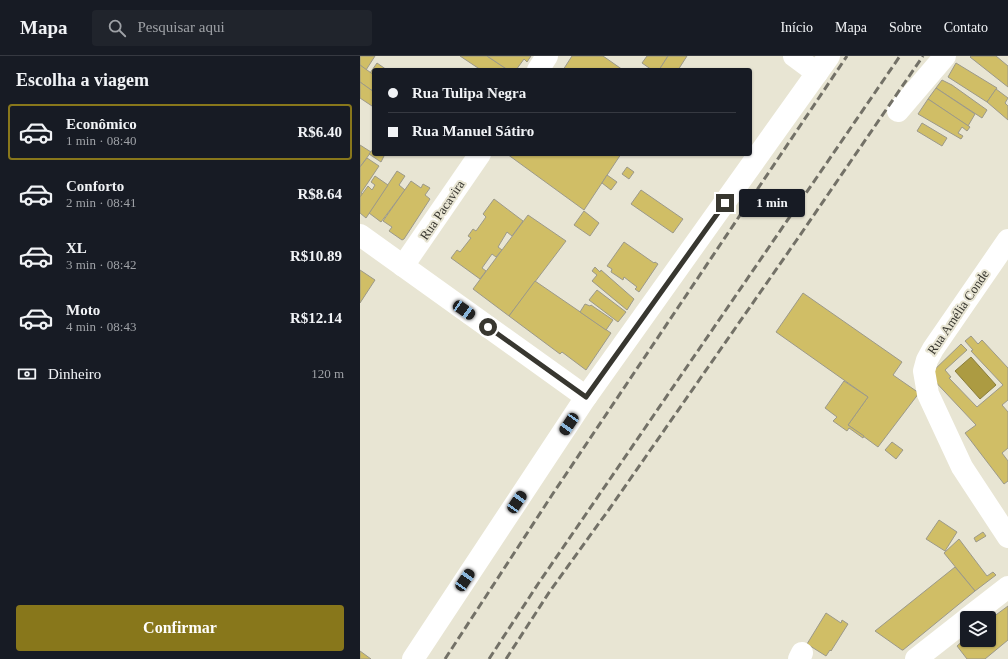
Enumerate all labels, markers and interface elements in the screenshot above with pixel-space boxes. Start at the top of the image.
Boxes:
search box [92,10,372,46]
text: Mapa [20,17,68,38]
icon: search [106,17,128,39]
text: Pesquisar aqui [138,19,225,35]
text: Início [780,20,813,35]
text: Mapa [835,20,867,35]
text: Sobre [889,20,922,35]
text: Contato [944,20,988,35]
text: Escolha a viagem [16,70,149,90]
text: Rua Tulipa Negra [412,85,526,101]
icon: car [18,114,54,150]
text: Econômico [66,116,137,132]
text: Rua Manuel Sátiro [412,123,534,139]
text: R$6.40 [297,124,342,140]
text: 1 min · 08:40 [66,133,136,148]
icon: car [18,176,54,212]
street label: Rua Pacavira [417,177,468,243]
text: Conforto [66,178,124,194]
text: R$8.64 [297,186,342,202]
callout: 1 min [739,189,805,217]
route end [716,194,734,212]
text: 2 min · 08:41 [66,195,136,210]
text: 1 min [756,195,788,210]
icon: car [18,238,54,274]
text: XL [66,240,87,256]
text: R$10.89 [290,248,342,264]
text: 3 min · 08:42 [66,257,136,272]
street label: Rua Amélia Conde [924,267,992,357]
car [451,298,477,322]
icon: car [18,300,54,336]
text: Moto [66,302,100,318]
text: R$12.14 [290,310,342,326]
route start [479,318,497,336]
text: 4 min · 08:43 [66,319,136,334]
icon: cash [16,363,38,385]
text: Dinheiro [48,366,101,382]
text: 120 m [311,366,344,381]
car [557,411,581,437]
car [505,489,529,515]
car [453,567,477,593]
button: Confirmar [16,605,344,651]
map controls [960,611,996,647]
button: layers [960,611,996,647]

